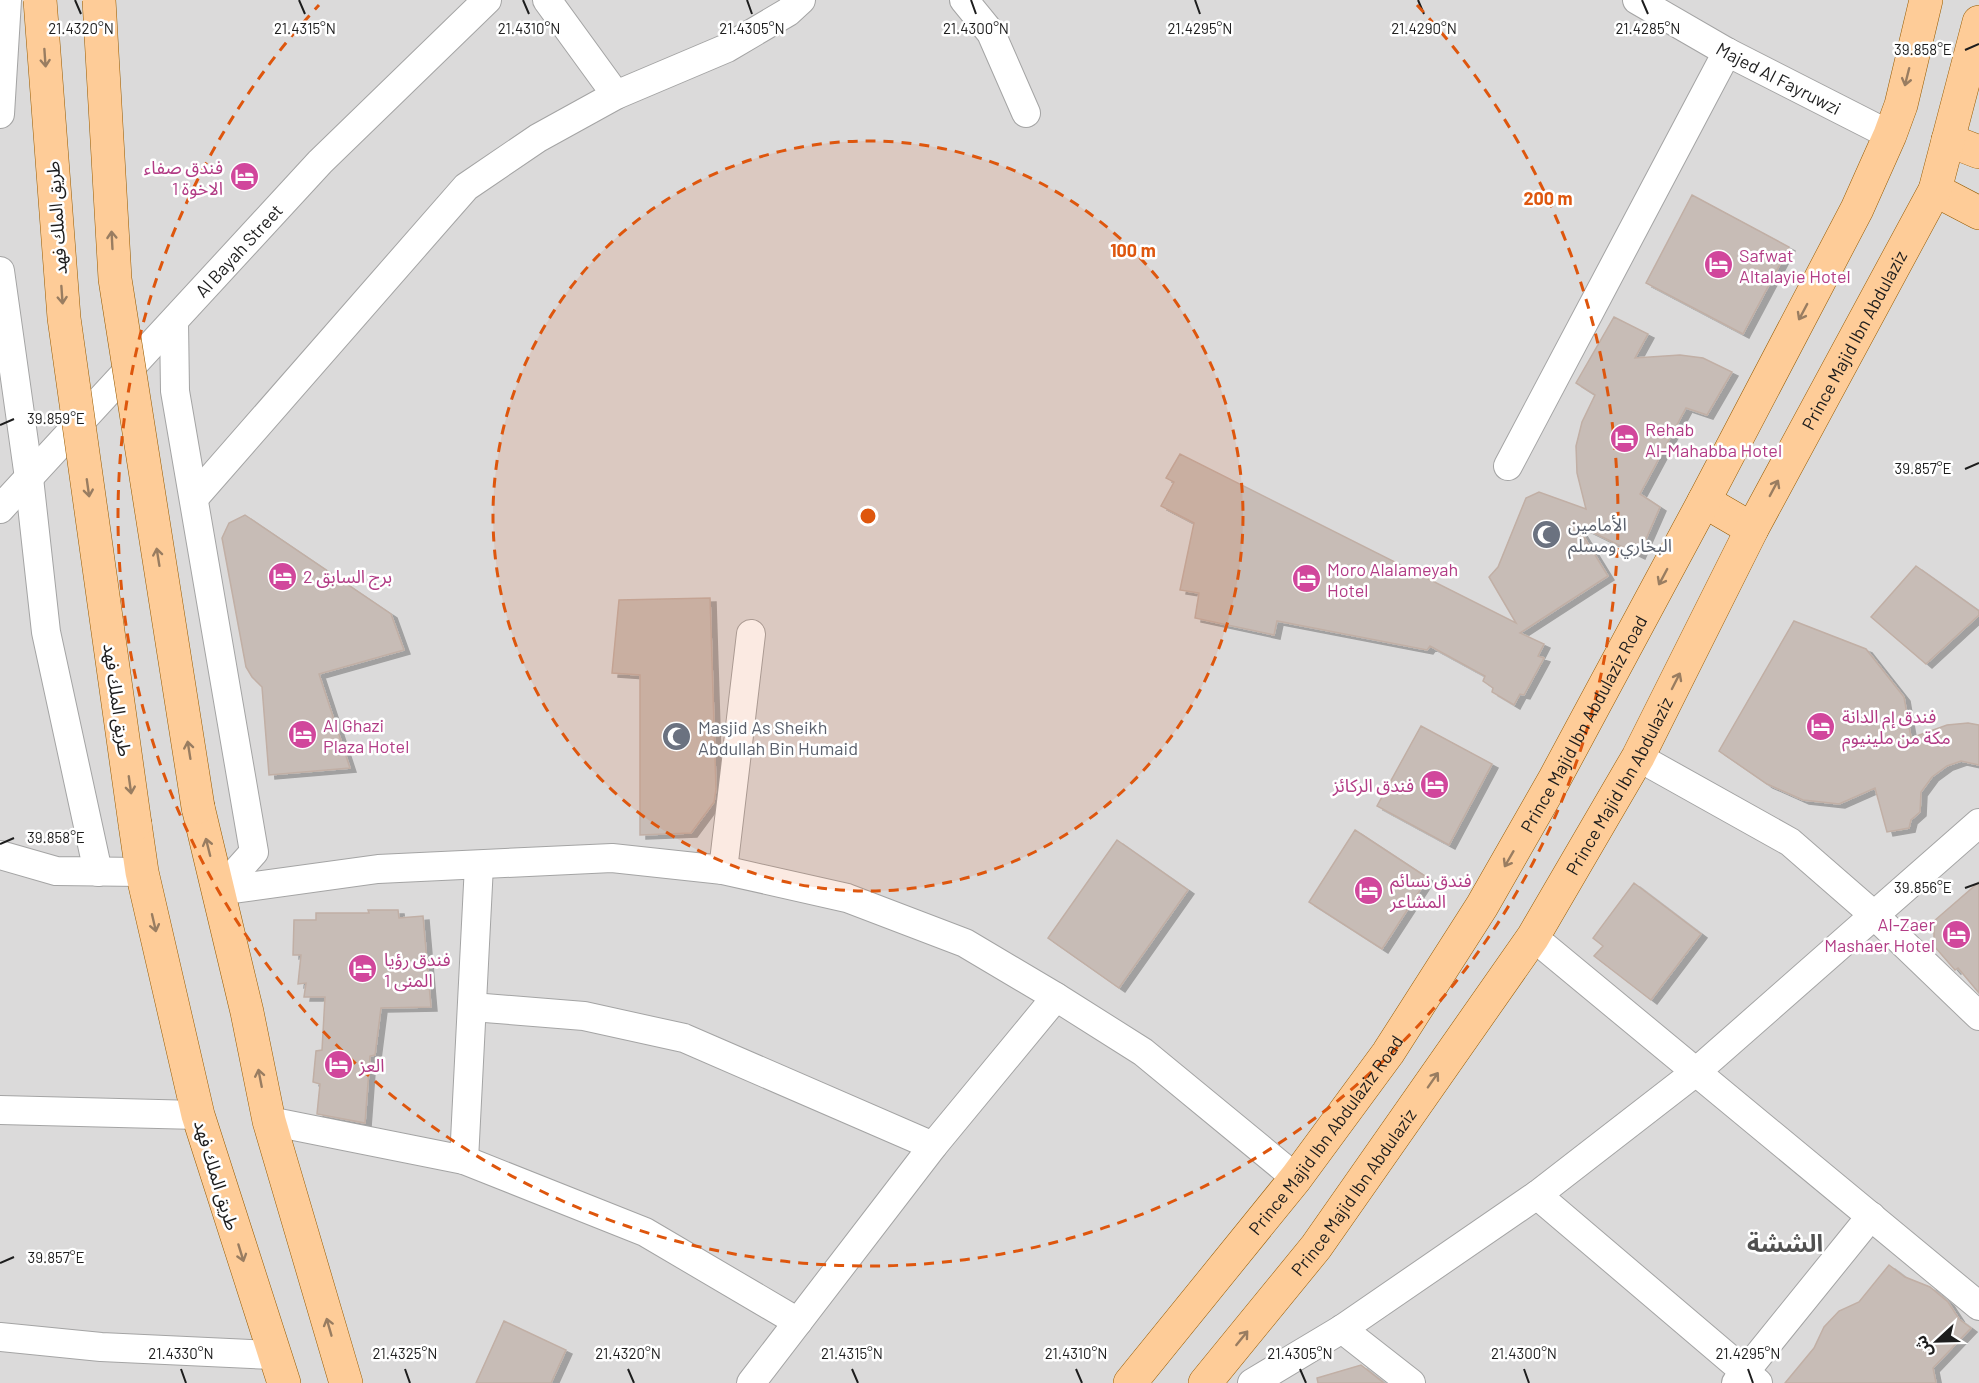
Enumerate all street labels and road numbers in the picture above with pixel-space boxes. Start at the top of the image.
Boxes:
street label: Majed Al Fayruwzi [1712,37,1845,119]
street label: طريق الملك فهد [41,160,72,276]
street label: Al Bayah Street [190,199,287,301]
street label: Prince Majid Ibn Abdulaziz [1797,247,1911,433]
street label: Prince Majid Ibn Abdulaziz Road [1516,611,1652,835]
street label: طريق الملك فهد [98,642,137,758]
street label: Prince Majid Ibn Abdulaziz [1560,693,1676,879]
street label: Prince Majid Ibn Abdulaziz Road [1243,1029,1407,1237]
street label: Prince Majid Ibn Abdulaziz [1284,1105,1420,1279]
street label: طريق الملك فهد [189,1117,244,1233]

